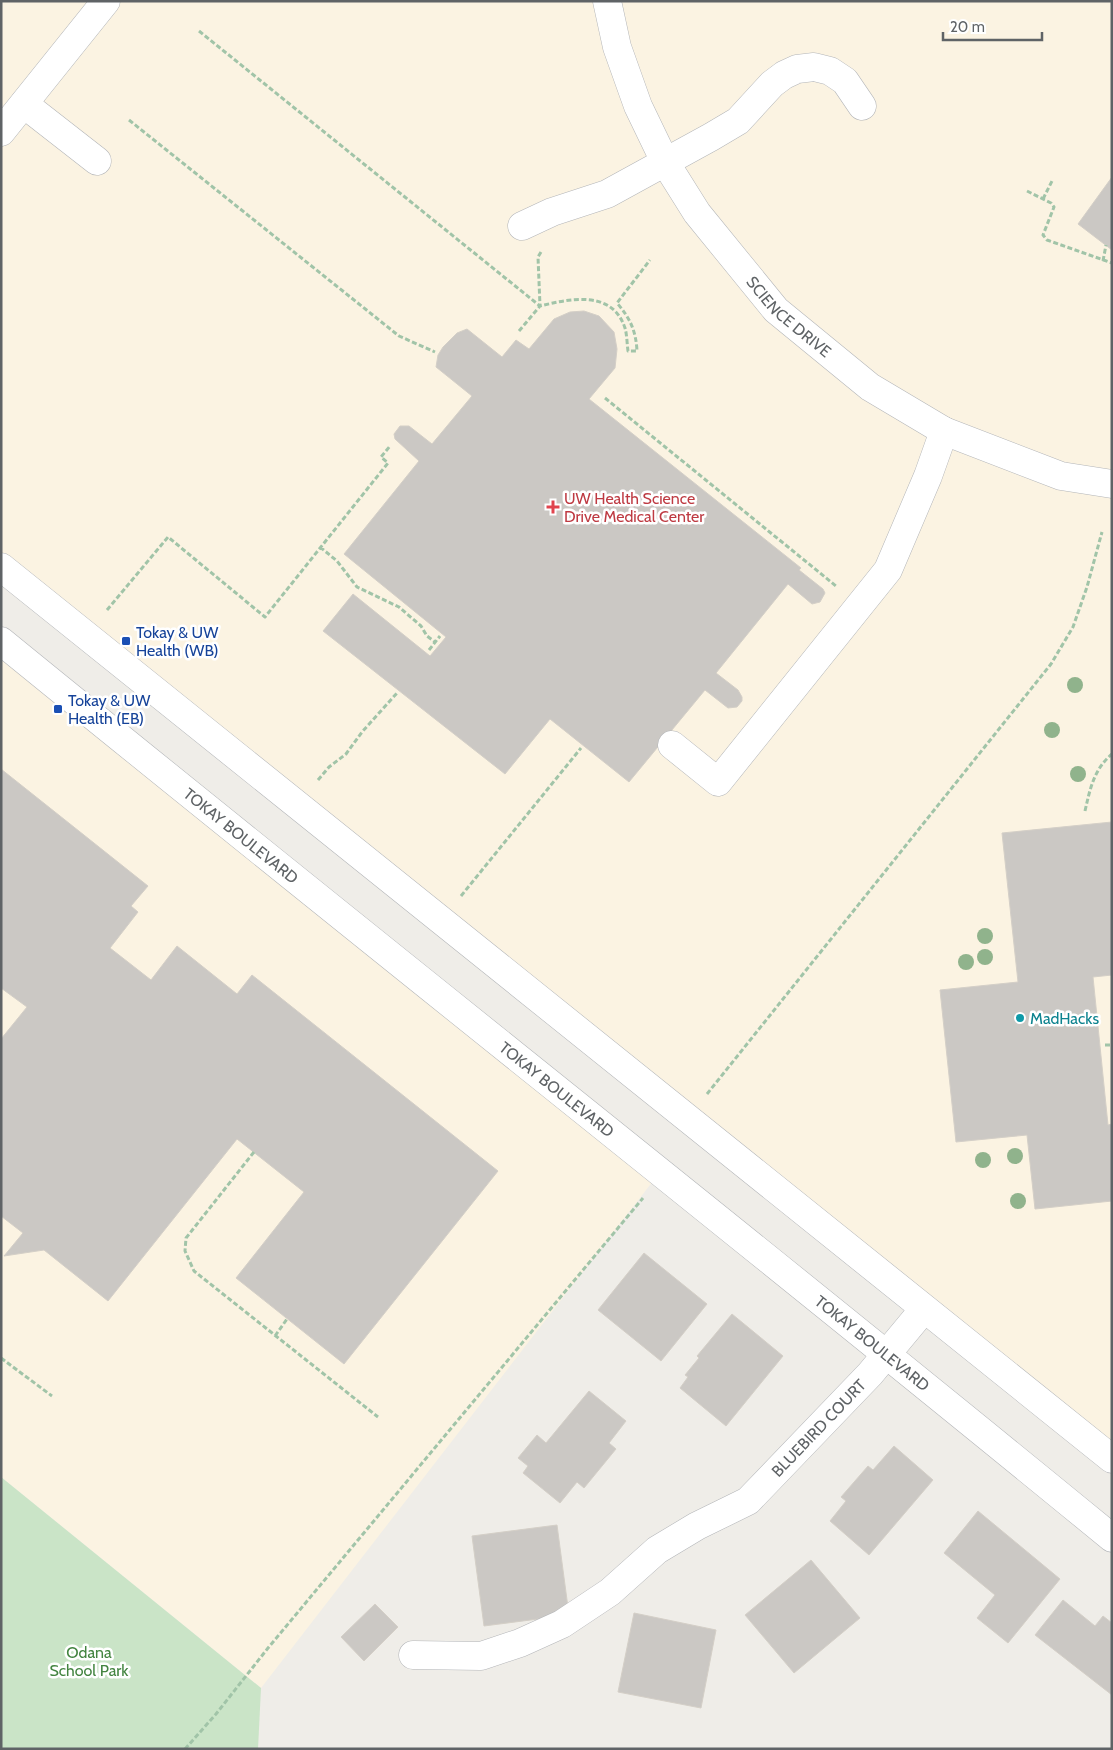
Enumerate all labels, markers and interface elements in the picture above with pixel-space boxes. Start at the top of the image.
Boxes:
scale bar [943,10,1042,42]
text: 20 m [950,18,985,36]
street label: SCIENCE DRIVE [742,272,835,361]
place label: UW Health Science Drive Medical Center [564,489,705,526]
marker: UW Health Science Drive Medical Center [546,500,560,514]
place label: Tokay & UW Health (WB) [136,623,219,660]
marker: Tokay & UW Health (WB) [120,635,132,647]
place label: Tokay & UW Health (EB) [68,691,151,728]
marker: Tokay & UW Health (EB) [52,703,64,715]
street label: TOKAY BOULEVARD [180,784,302,888]
place label: MadHacks [1030,1009,1099,1028]
marker: MadHacks [1014,1012,1026,1024]
street label: TOKAY BOULEVARD [495,1038,618,1141]
street label: TOKAY BOULEVARD [811,1291,933,1395]
street label: BLUEBIRD COURT [768,1375,870,1481]
park label: Odana School Park [49,1643,129,1680]

